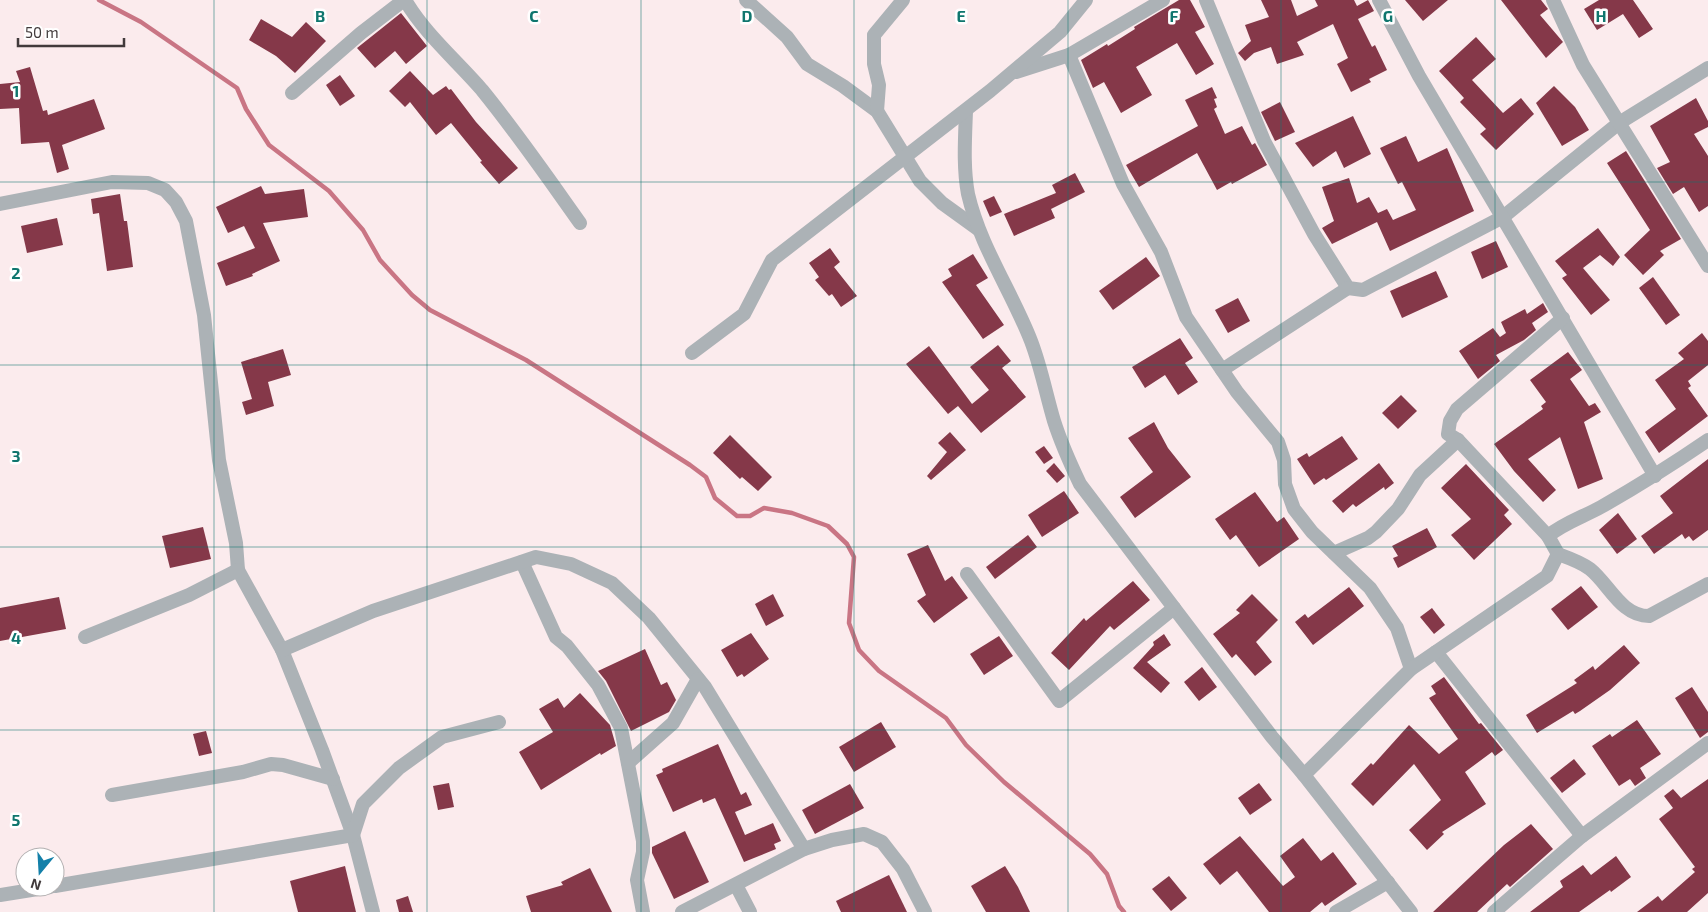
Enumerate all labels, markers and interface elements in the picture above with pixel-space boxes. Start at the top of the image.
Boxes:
text: B [315,6,325,25]
text: C [529,6,539,25]
text: D [742,6,753,25]
text: E [956,6,966,25]
text: F [1170,6,1179,25]
text: G [1383,6,1393,25]
text: H [1595,6,1607,25]
scale bar [18,15,124,47]
text: 50 m [25,23,59,41]
text: 1 [13,81,19,100]
text: 2 [11,263,21,282]
text: 3 [11,446,21,465]
text: 4 [11,628,21,647]
text: 5 [12,810,21,829]
north arrow [15,847,65,897]
text: N [28,875,43,894]

